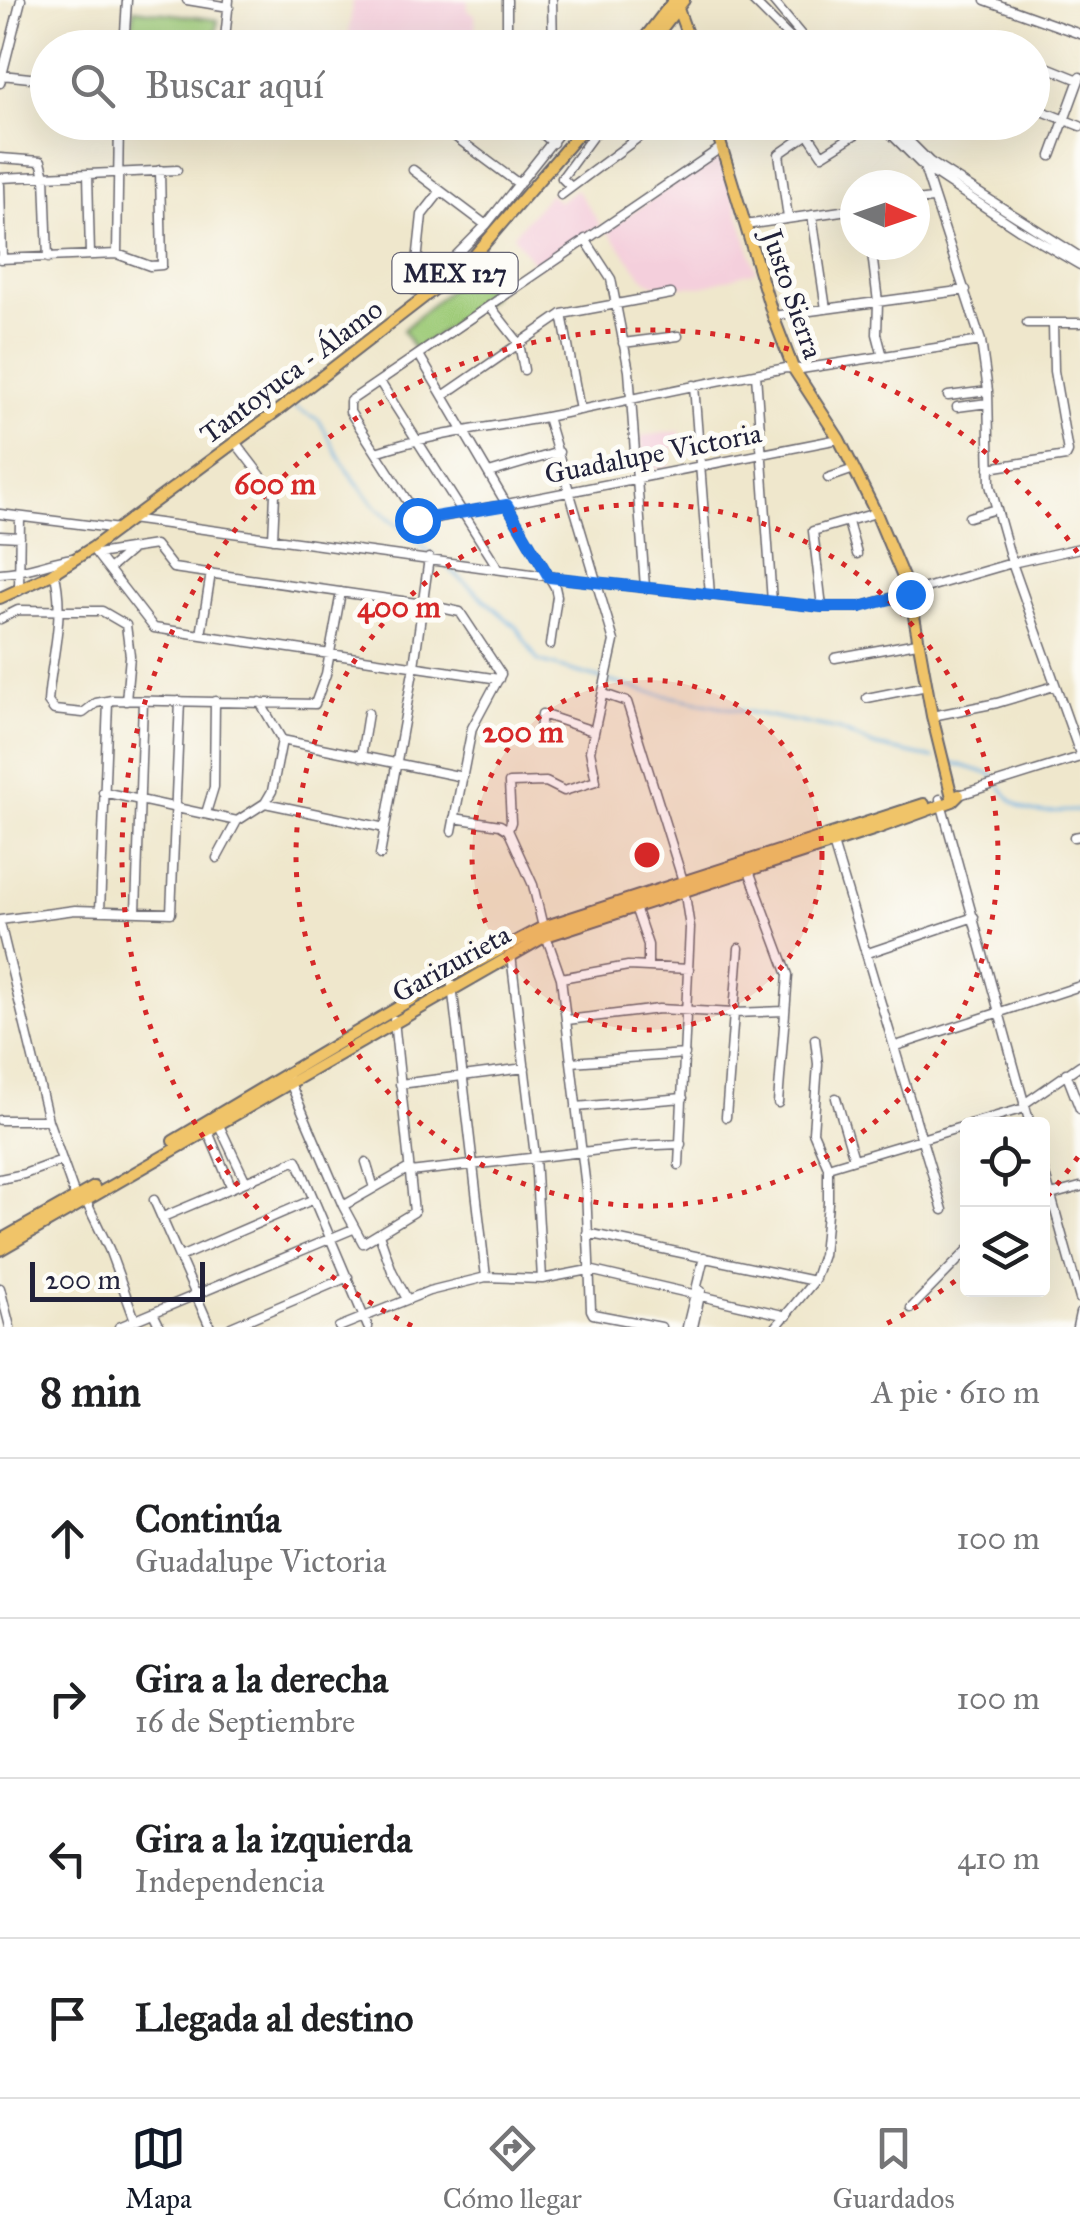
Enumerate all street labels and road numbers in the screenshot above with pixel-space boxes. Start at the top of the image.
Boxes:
street label: Justo Sierra [753,222,831,363]
road number: MEX 127 [392,253,518,293]
street label: Tantoyuca - Álamo [193,291,390,451]
street label: Guadalupe Victoria [542,415,765,492]
street label: Garizurieta [386,917,517,1010]

